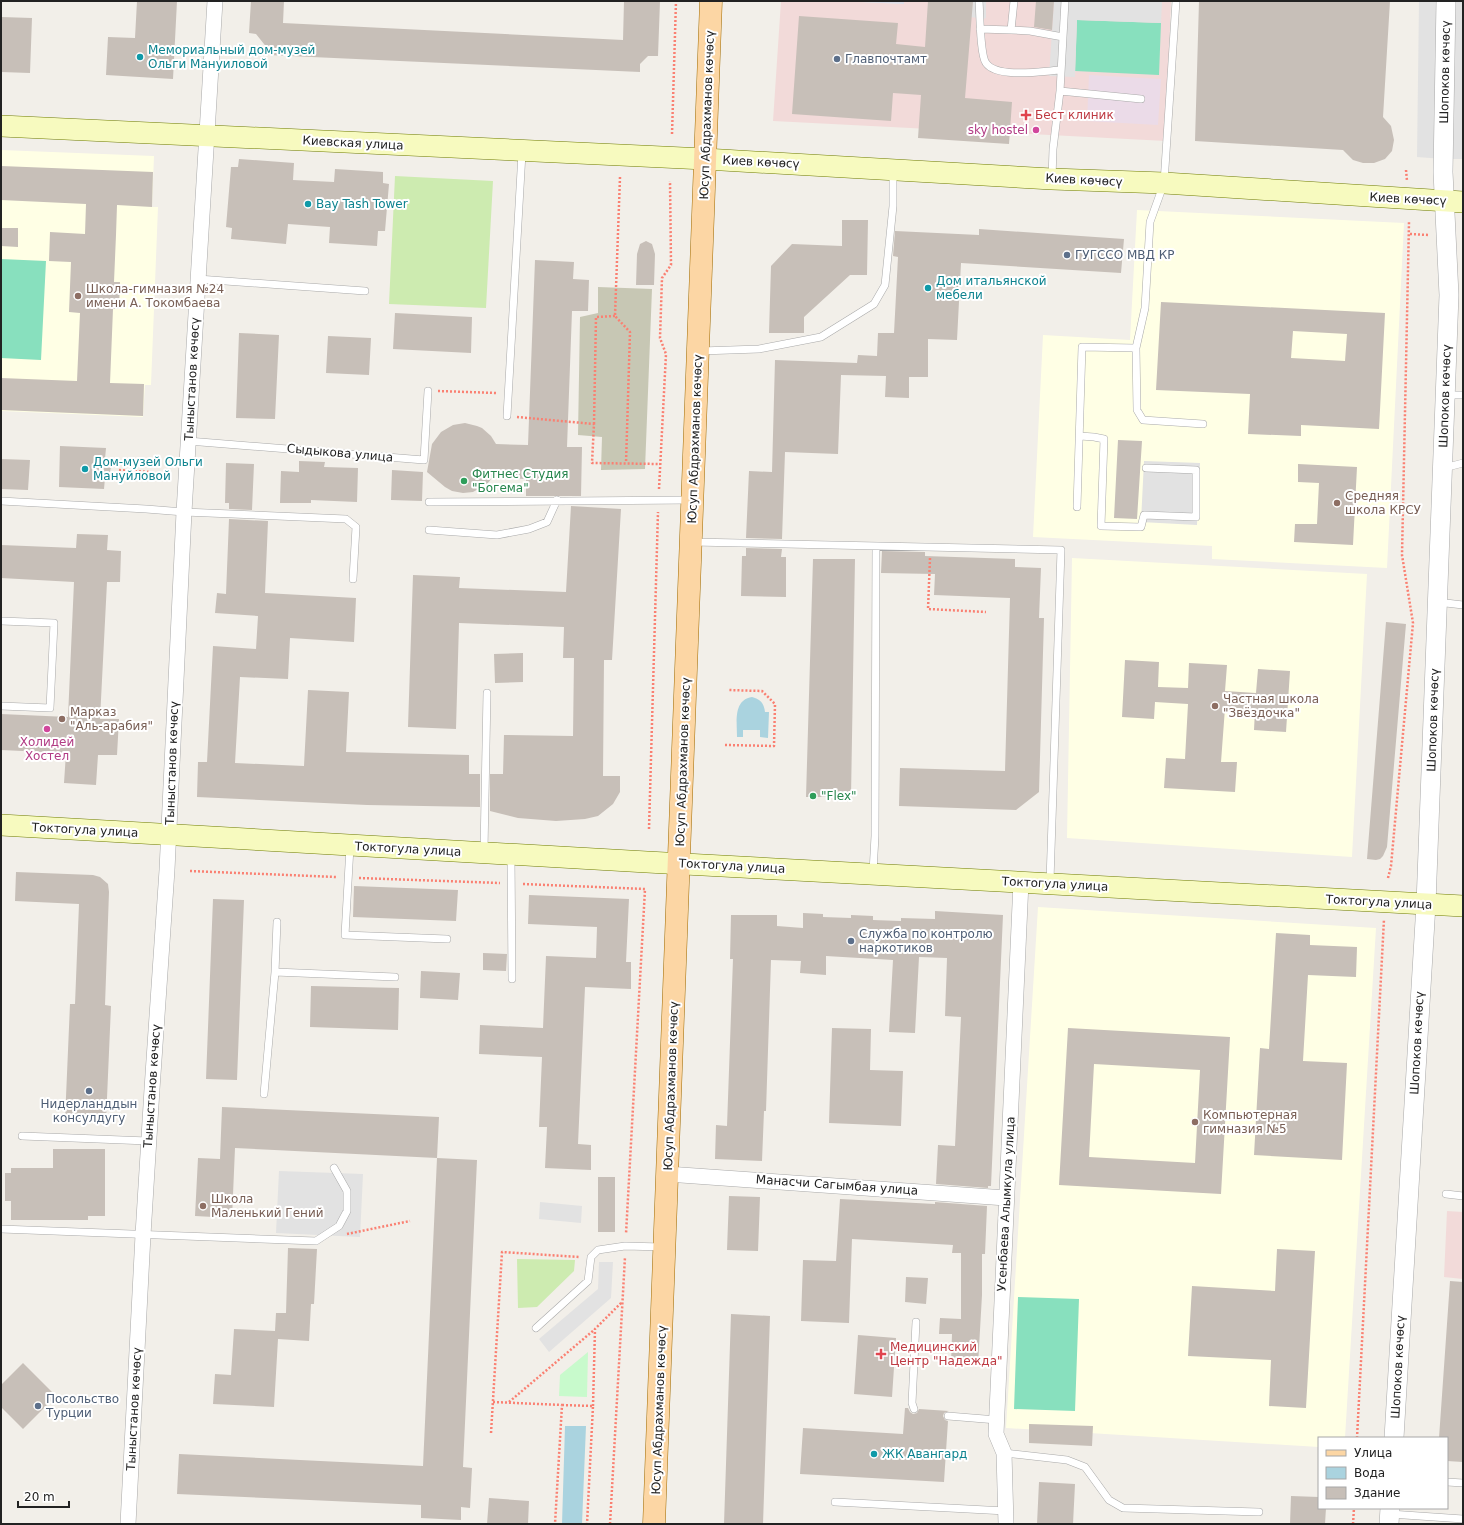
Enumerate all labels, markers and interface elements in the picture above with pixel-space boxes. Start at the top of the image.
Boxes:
street label: Шопоков көчөсү [1437,20,1453,124]
street label: Юсуп Абдрахманов көчөсү [697,30,717,200]
place label: Мемориальный дом-музей Ольги Мануиловой [148,43,315,71]
marker: Мемориальный дом-музей Ольги Мануиловой [135,52,145,62]
place label: Главпочтамт [845,52,927,66]
marker: Главпочтамт [832,54,842,64]
place label: Бест клиник [1035,108,1114,122]
marker: Бест клиник [1020,109,1032,121]
place label: sky hostel [968,123,1028,137]
marker: sky hostel [1031,125,1041,135]
street label: Киевская улица [302,133,404,153]
street label: Киев көчөсү [722,153,800,171]
street label: Киев көчөсү [1045,171,1123,189]
street label: Киев көчөсү [1369,190,1447,208]
place label: Bay Tash Tower [316,197,408,211]
marker: Bay Tash Tower [303,199,313,209]
place label: ГУГССО МВД КР [1075,248,1175,262]
marker: ГУГССО МВД КР [1062,250,1072,260]
place label: Дом итальянской мебели [936,274,1047,302]
place label: Школа-гимназия №24 имени А. Токомбаева [86,282,224,310]
marker: Дом итальянской мебели [923,283,933,293]
marker: Школа-гимназия №24 имени А. Токомбаева [73,291,83,301]
street label: Тыныстанов көчөсү [182,317,202,442]
street label: Шопоков көчөсү [1436,344,1454,448]
street label: Юсуп Абдрахманов көчөсү [685,354,705,524]
street label: Сыдыкова улица [286,441,394,465]
place label: Дом-музей Ольги Мануйловой [93,455,203,483]
marker: Дом-музей Ольги Мануйловой [80,464,90,474]
place label: Фитнес Студия "Богема" [472,467,569,495]
marker: Фитнес Студия "Богема" [459,476,469,486]
place label: Средняя школа КРСУ [1345,489,1422,517]
marker: Средняя школа КРСУ [1332,498,1342,508]
street label: Шопоков көчөсү [1424,668,1442,772]
street label: Юсуп Абдрахманов көчөсү [673,677,693,847]
place label: Частная школа "Звёздочка" [1223,692,1319,720]
street label: Тыныстанов көчөсү [163,701,181,826]
marker: Частная школа "Звёздочка" [1210,701,1220,711]
place label: Марказ "Аль-арабия" [70,705,153,733]
marker: Марказ "Аль-арабия" [57,714,67,724]
marker: Холидей Хостел [42,724,52,734]
place label: Холидей Хостел [20,735,74,763]
place label: "Flex" [821,789,857,803]
marker: "Flex" [808,791,818,801]
street label: Токтогула улица [30,820,139,840]
street label: Токтогула улица [353,839,462,859]
street label: Токтогула улица [677,856,786,876]
street label: Токтогула улица [1000,874,1109,894]
street label: Токтогула улица [1324,892,1433,912]
place label: Служба по контролю наркотиков [859,927,993,955]
marker: Служба по контролю наркотиков [846,936,856,946]
street label: Шопоков көчөсү [1407,991,1427,1095]
street label: Юсуп Абдрахманов көчөсү [661,1001,681,1171]
street label: Тыныстанов көчөсү [141,1024,163,1149]
marker: Нидерланддын консулдугу [84,1086,94,1096]
place label: Нидерланддын консулдугу [41,1097,137,1125]
place label: Компьютерная гимназия №5 [1203,1108,1297,1136]
street label: Усенбаева Алымкула улица [994,1116,1018,1292]
marker: Компьютерная гимназия №5 [1190,1117,1200,1127]
street label: Манасчи Сагымбая улица [755,1172,919,1198]
place label: Школа Маленький Гений [211,1192,323,1220]
marker: Школа Маленький Гений [198,1201,208,1211]
street label: Шопоков көчөсү [1388,1315,1408,1419]
street label: Юсуп Абдрахманов көчөсү [649,1325,669,1495]
place label: Медицинский Центр "Надежда" [890,1340,1003,1368]
street label: Тыныстанов көчөсү [124,1347,144,1472]
marker: Медицинский Центр "Надежда" [875,1348,887,1360]
place label: Посольство Турции [45,1392,119,1420]
marker: Посольство Турции [33,1401,43,1411]
legend [1318,1437,1448,1509]
text: Улица [1354,1446,1392,1460]
place label: ЖК Авангард [882,1447,967,1461]
marker: ЖК Авангард [869,1449,879,1459]
text: Вода [1354,1466,1385,1480]
scale bar [18,1483,69,1509]
text: Здание [1354,1486,1400,1500]
text: 20 m [24,1490,55,1504]

